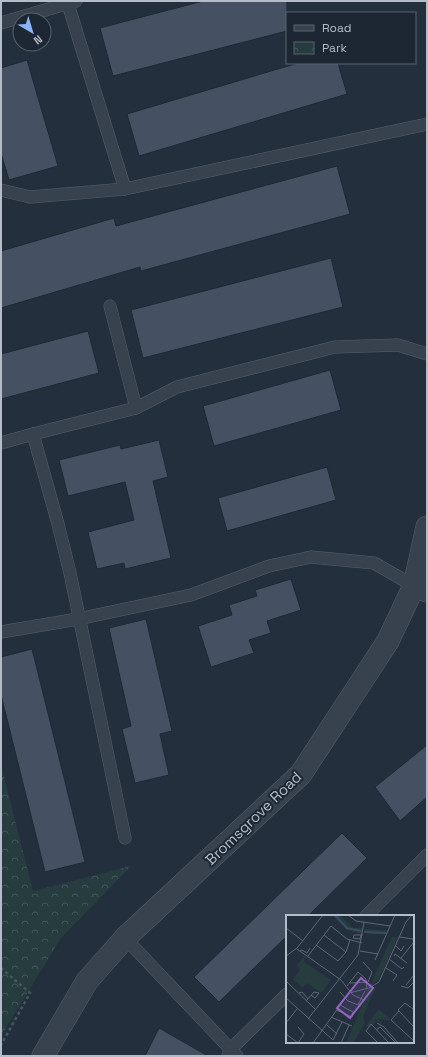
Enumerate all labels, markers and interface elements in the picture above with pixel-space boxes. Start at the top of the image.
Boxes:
north arrow [12,12,52,52]
legend [286,12,416,64]
text: Road [322,20,351,36]
text: N [31,32,45,48]
text: Park [322,40,347,56]
street label: Bromsgrove Road [201,767,305,869]
inset map [286,915,414,1043]

